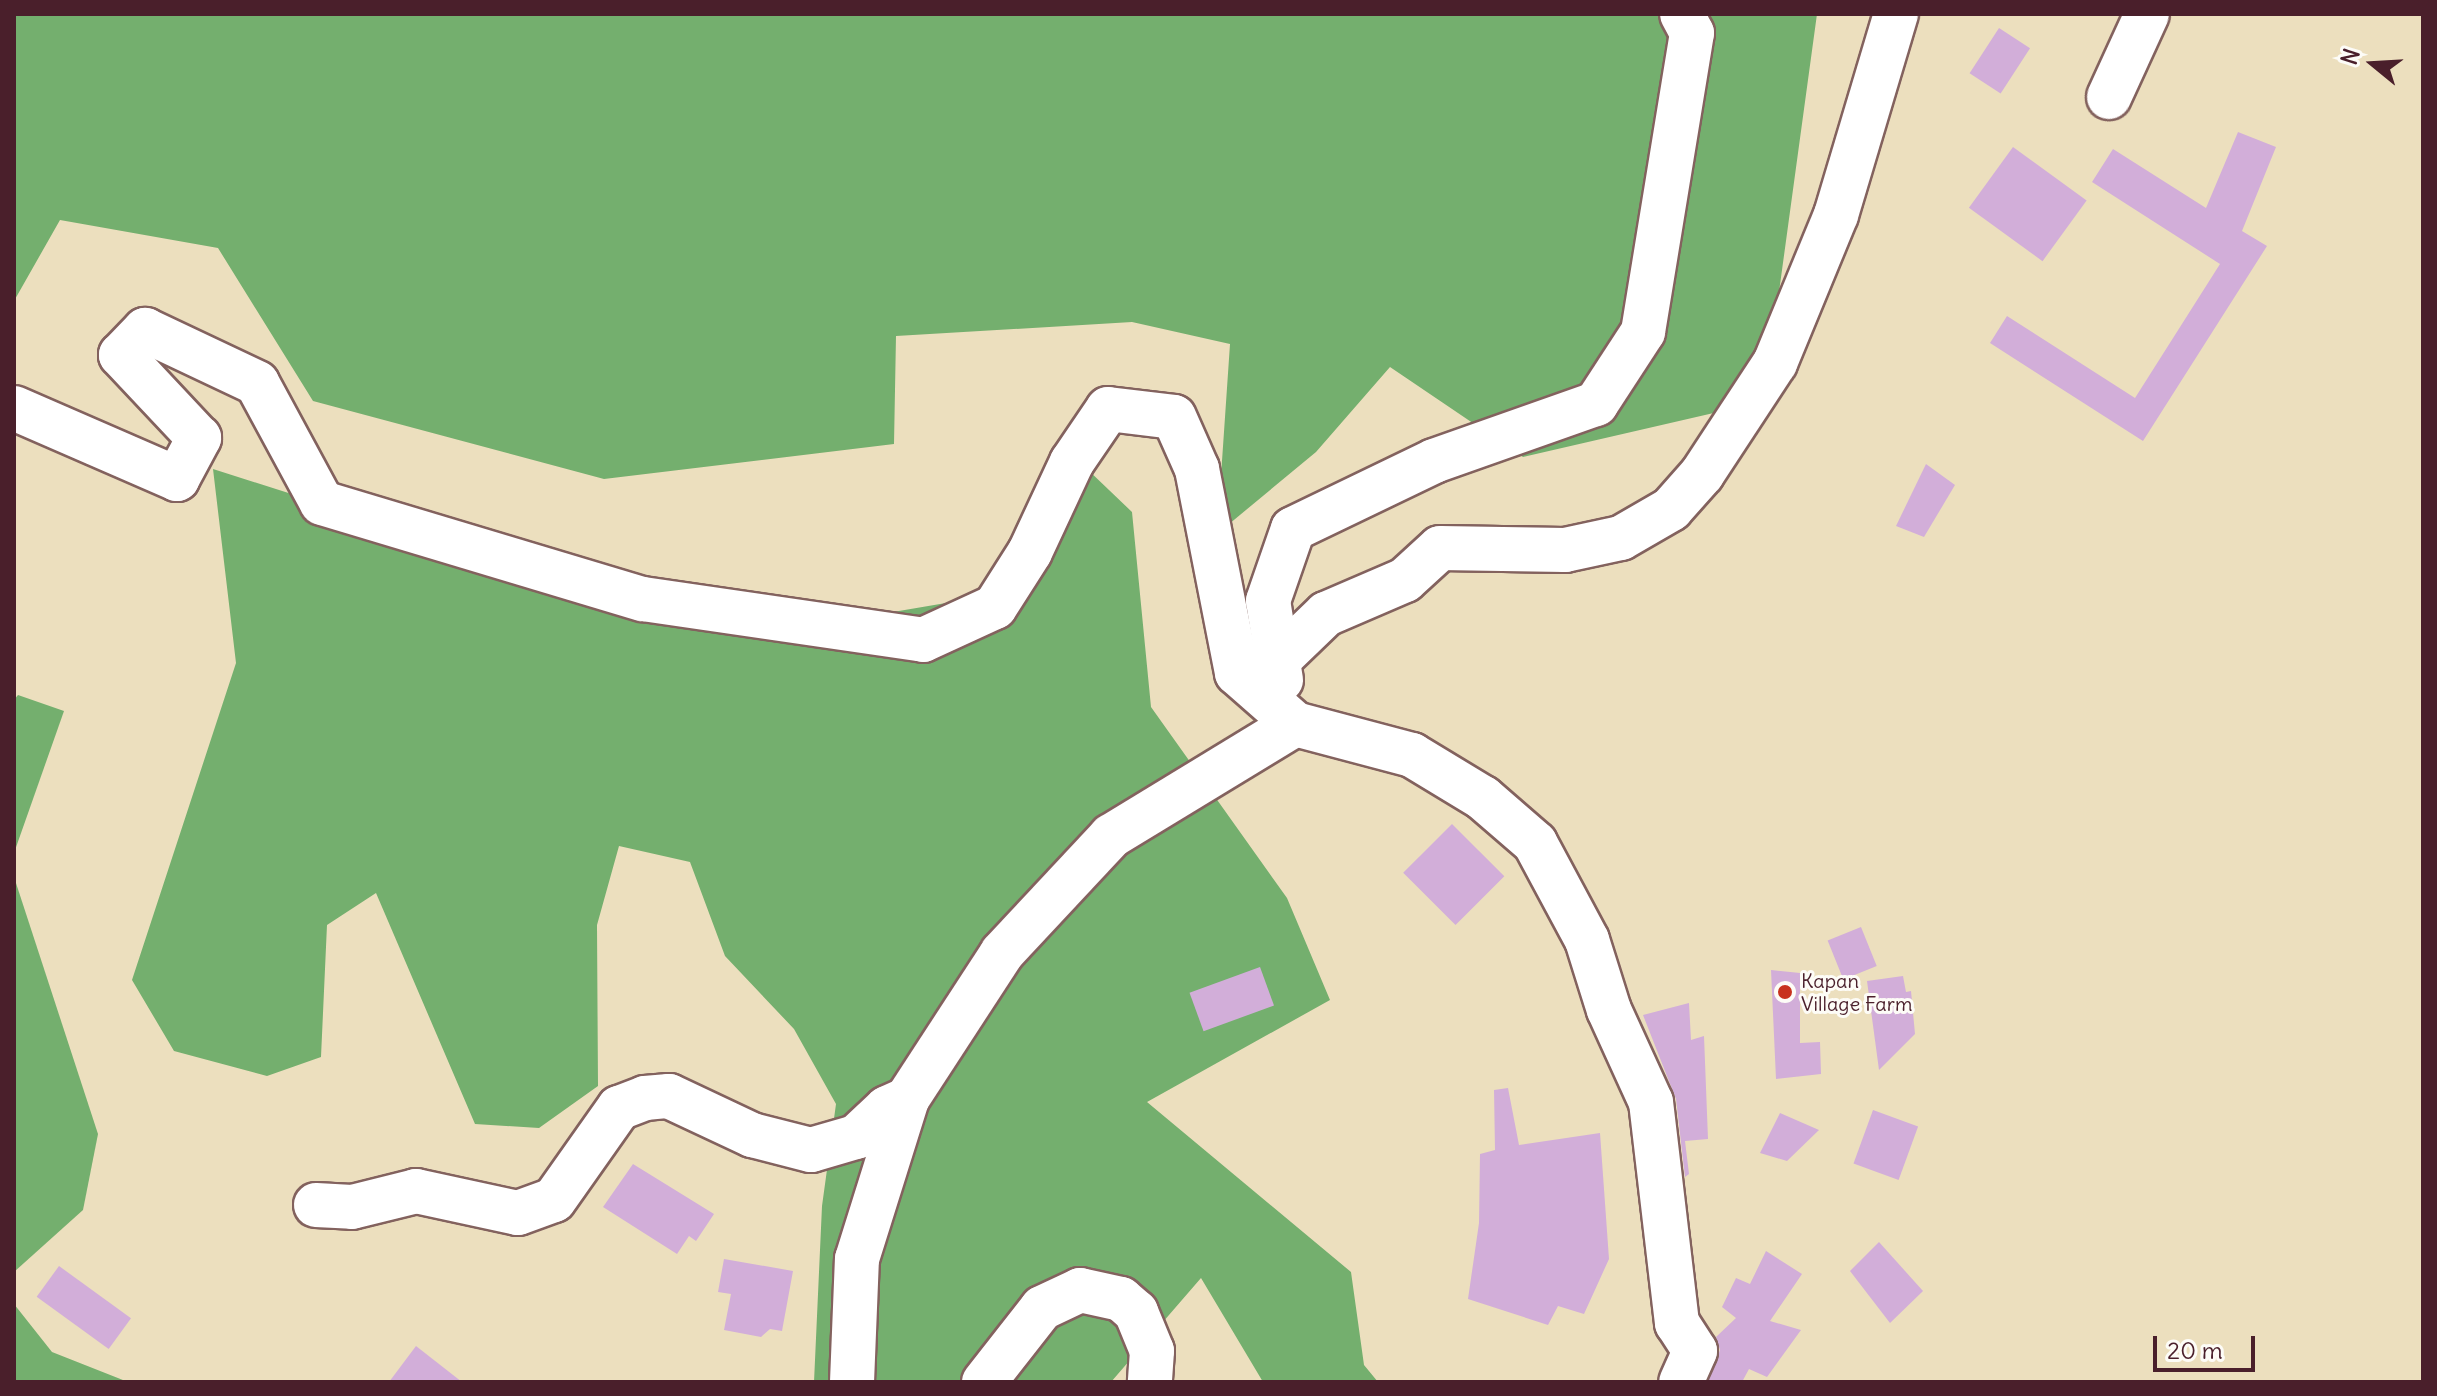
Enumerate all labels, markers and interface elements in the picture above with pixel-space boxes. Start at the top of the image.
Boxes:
north arrow [2333,24,2413,104]
text: N [2335,45,2366,68]
place label: Kapan Village Farm [1801,968,1912,1015]
marker: Kapan Village Farm [1776,983,1794,1001]
scale bar [2157,1320,2259,1370]
text: 20 m [2167,1335,2223,1365]

